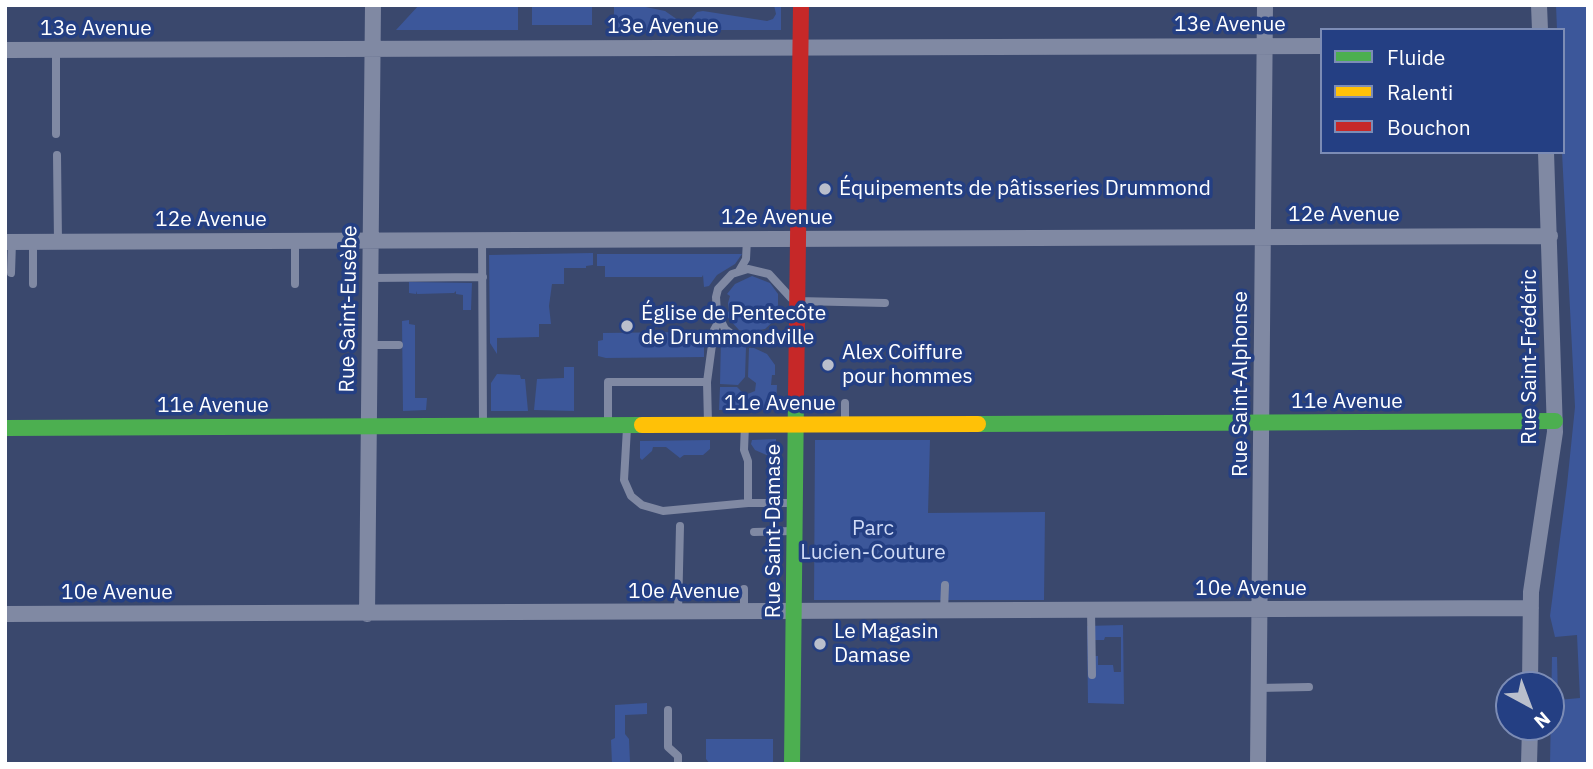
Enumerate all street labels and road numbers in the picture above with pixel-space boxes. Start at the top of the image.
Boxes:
street label: 13e Avenue [1174,12,1286,38]
street label: 13e Avenue [607,14,719,40]
street label: 13e Avenue [40,16,152,42]
street label: 12e Avenue [1288,202,1400,228]
street label: 12e Avenue [721,205,833,231]
street label: 12e Avenue [155,207,267,233]
street label: Rue Saint-Eusèbe [335,225,363,393]
street label: Rue Saint-Frédéric [1517,269,1543,445]
street label: Rue Saint-Alphonse [1228,291,1254,477]
street label: 11e Avenue [1291,389,1403,415]
street label: 11e Avenue [724,391,836,417]
street label: 11e Avenue [157,393,269,419]
street label: Rue Saint-Damase [761,444,787,618]
street label: 10e Avenue [1195,576,1307,602]
street label: 10e Avenue [628,579,740,605]
street label: 10e Avenue [61,580,173,606]

